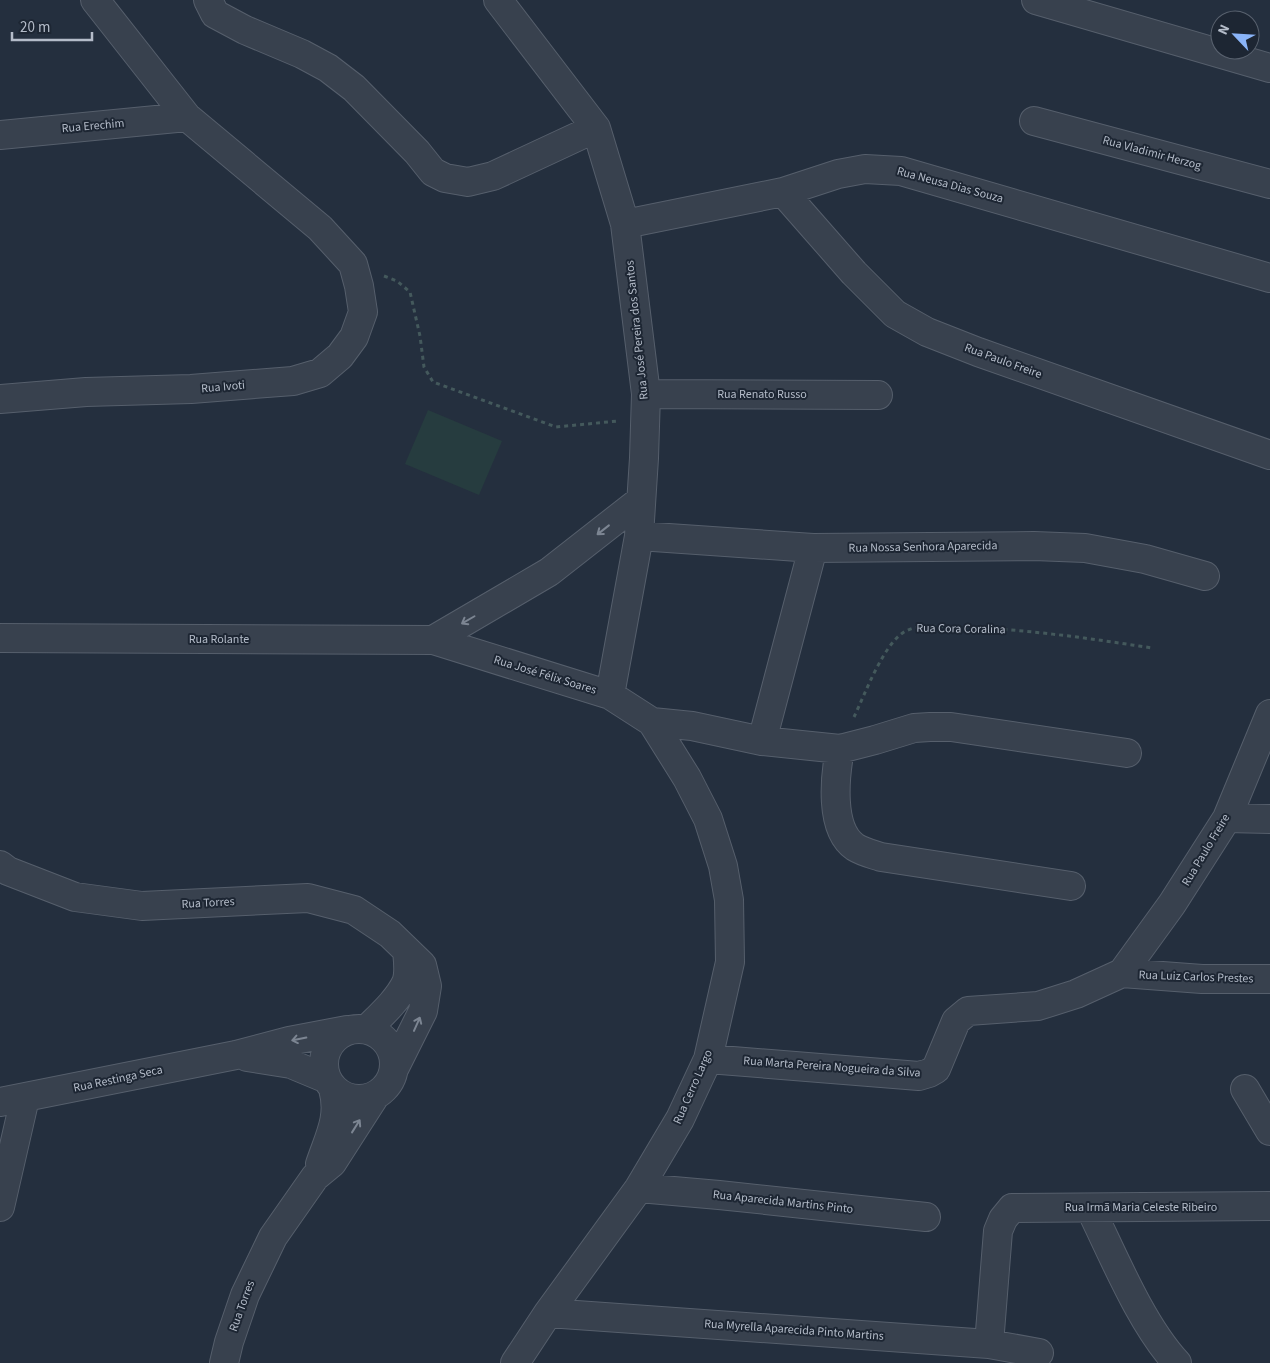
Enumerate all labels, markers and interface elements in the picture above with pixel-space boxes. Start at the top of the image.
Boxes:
scale bar [12,10,92,42]
north arrow [1210,10,1260,60]
text: 20 m [20,17,50,38]
text: N [1213,21,1235,38]
street label: Rua Erechim [61,115,125,137]
street label: Rua Vladimir Herzog [1101,132,1203,174]
street label: Rua Neusa Dias Souza [895,163,1005,207]
street label: Rua José Pereira dos Santos [621,259,653,401]
street label: Rua Paulo Freire [962,339,1044,383]
street label: Rua Ivoti [200,377,246,397]
street label: Rua Renato Russo [717,386,807,403]
one-way arrow [596,525,610,535]
street label: Rua Nossa Senhora Aparecida [848,537,998,557]
one-way arrow [461,615,475,625]
street label: Rua Cora Coralina [916,620,1006,638]
street label: Rua Rolante [189,631,249,648]
street label: Rua José Félix Soares [491,651,599,699]
street label: Rua Paulo Freire [1178,811,1234,889]
street label: Rua Torres [181,893,235,913]
street label: Rua Luiz Carlos Prestes [1138,966,1254,988]
one-way arrow [412,1017,422,1032]
one-way arrow [291,1035,307,1045]
street label: Rua Cerro Largo [669,1047,717,1127]
street label: Rua Marta Pereira Nogueira da Silva [743,1052,921,1082]
street label: Rua Restinga Seca [72,1061,164,1097]
one-way arrow [352,1119,362,1133]
street label: Rua Aparecida Martins Pinto [712,1186,854,1218]
street label: Rua Irmã Maria Celeste Ribeiro [1065,1199,1217,1216]
street label: Rua Torres [225,1278,259,1334]
street label: Rua Myrella Aparecida Pinto Martins [704,1315,884,1345]

